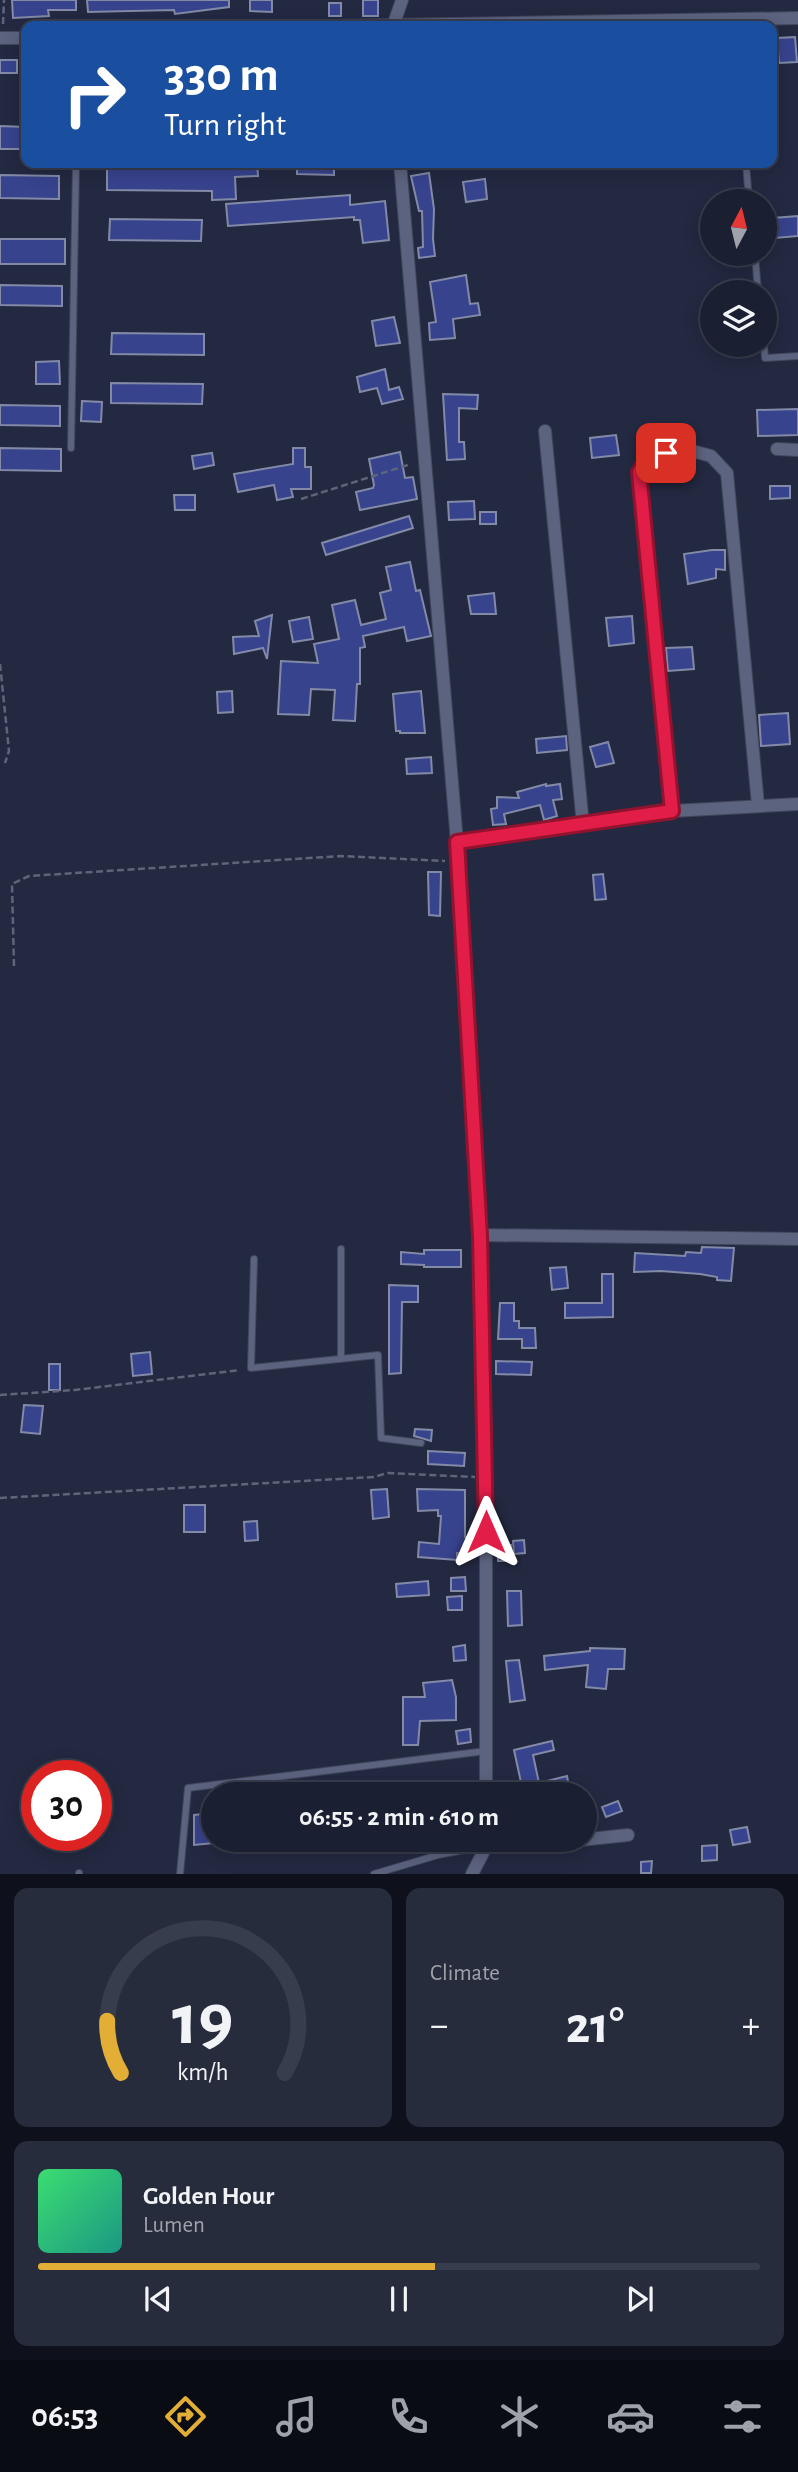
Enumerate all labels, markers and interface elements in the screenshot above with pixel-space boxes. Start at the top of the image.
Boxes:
icon: right [49,49,140,140]
text: 330 m [164,51,279,100]
text: Turn right [164,109,286,141]
north arrow [700,189,777,266]
map controls [700,189,777,357]
button: layers [700,280,777,357]
pin [636,423,696,483]
icon: arrive [647,434,685,472]
position arrow [449,1495,523,1569]
speed limit sign: 30 [21,1760,112,1851]
text: 06:55 · 2 min · 610 m [299,1804,499,1830]
text: Climate [430,1962,500,1985]
text: 19 [172,1986,234,2059]
text: 21° [566,2000,624,2052]
text: − [430,2007,448,2045]
text: + [742,2007,760,2045]
text: km/h [177,2060,229,2085]
text: Golden Hour [143,2183,274,2209]
text: Lumen [143,2214,205,2237]
icon: previous [139,2280,177,2318]
icon: pause [380,2280,418,2318]
icon: next [621,2280,659,2318]
icon: directions [161,2392,210,2441]
icon: music [272,2392,321,2441]
icon: phone [384,2392,433,2441]
icon: climate [495,2392,544,2441]
icon: car [606,2392,655,2441]
icon: filters [718,2392,767,2441]
text: 06:53 [31,2400,98,2432]

